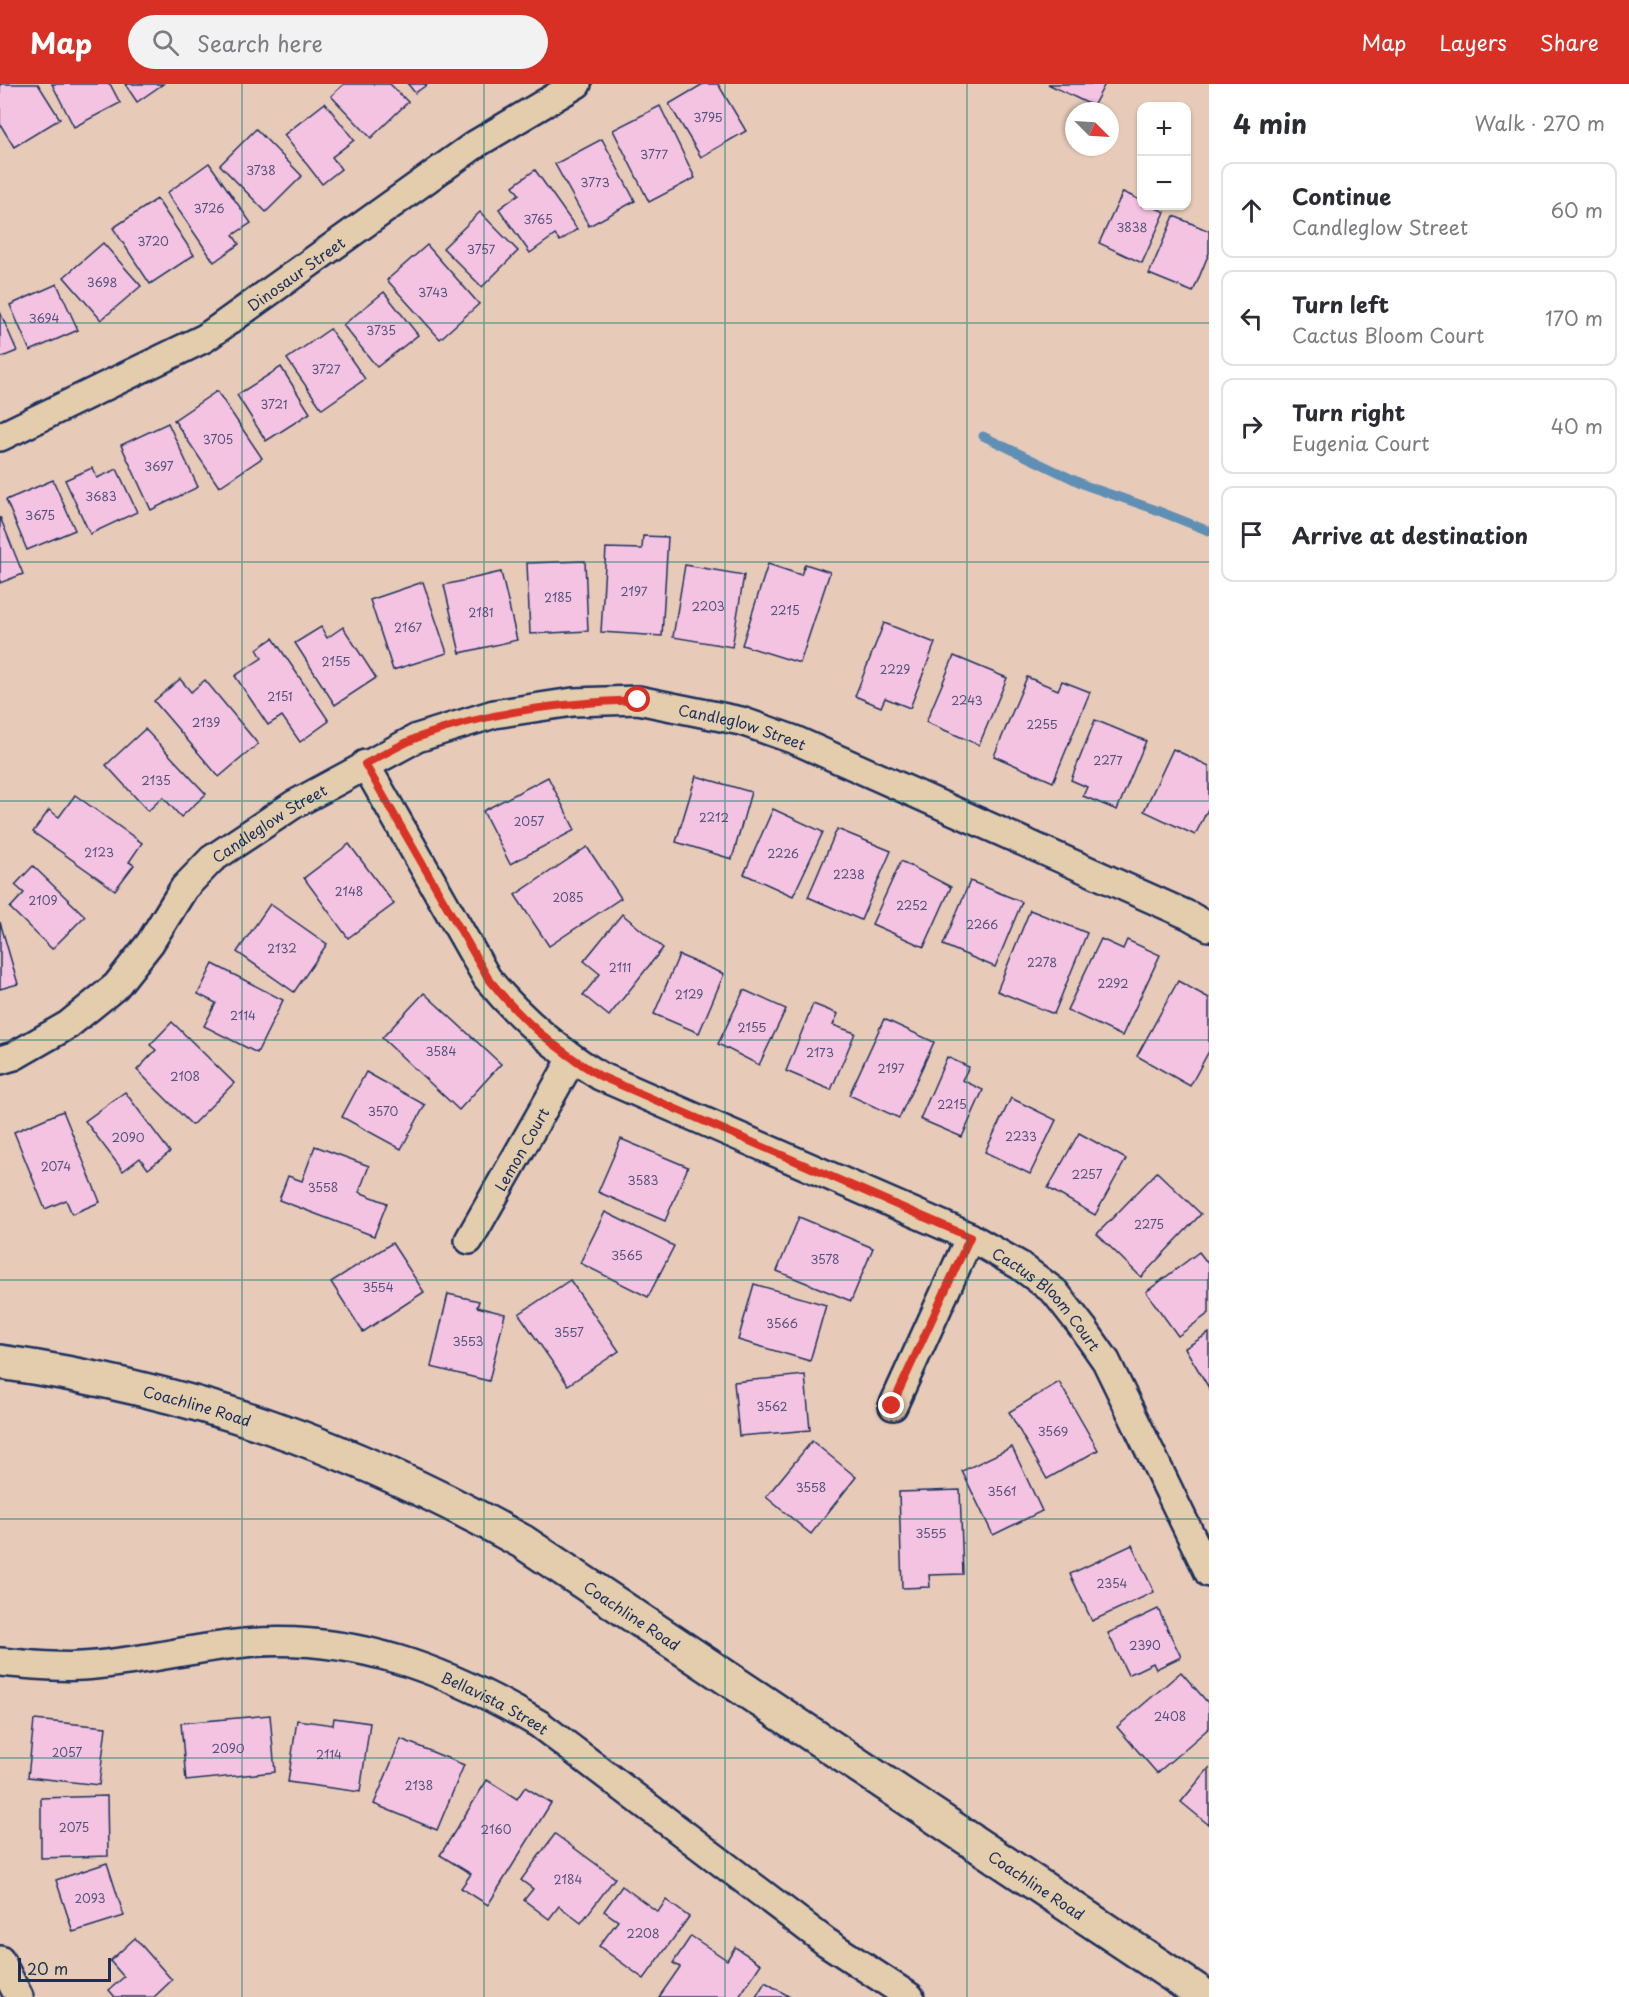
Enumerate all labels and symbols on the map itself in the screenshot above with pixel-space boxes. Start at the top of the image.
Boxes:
north arrow [1065,102,1119,156]
house number: 3795 [693,108,723,126]
house number: 3777 [640,145,668,163]
house number: 3738 [246,161,276,179]
house number: 3773 [580,173,610,191]
house number: 3726 [193,199,225,217]
house number: 3765 [523,210,553,228]
house number: 3838 [1117,218,1148,236]
street label: Dinosaur Street [242,230,349,316]
house number: 3720 [137,232,169,250]
house number: 3757 [467,240,495,258]
house number: 3698 [87,273,117,291]
house number: 3743 [418,283,448,301]
house number: 3694 [29,309,59,327]
house number: 3735 [366,321,396,339]
house number: 3727 [311,360,341,378]
house number: 3721 [260,395,288,413]
house number: 3705 [203,430,233,448]
house number: 3697 [144,457,174,475]
house number: 3683 [85,487,117,505]
house number: 3675 [25,506,55,524]
house number: 2197 [621,582,648,600]
house number: 2185 [544,588,572,606]
house number: 2203 [691,597,725,615]
house number: 2215 [770,601,800,619]
house number: 2181 [468,603,494,621]
house number: 2167 [394,618,422,636]
house number: 2155 [322,652,350,670]
house number: 2229 [880,660,910,678]
route start [624,686,650,712]
house number: 2151 [267,687,293,705]
house number: 2243 [951,691,983,709]
street label: Candleglow Street [676,697,810,755]
house number: 2139 [192,713,220,731]
house number: 2255 [1026,715,1058,733]
house number: 2277 [1093,751,1123,769]
house number: 2135 [141,771,171,789]
street label: Candleglow Street [207,778,330,868]
house number: 2212 [699,808,729,826]
house number: 2057 [514,812,544,830]
house number: 2123 [84,843,114,861]
house number: 2226 [767,844,799,862]
house number: 2238 [833,865,865,883]
house number: 2148 [335,882,363,900]
house number: 2085 [552,888,584,906]
house number: 2109 [29,891,57,909]
house number: 2252 [896,896,928,914]
house number: 2266 [966,915,998,933]
house number: 2132 [267,939,297,957]
house number: 2278 [1027,953,1057,971]
house number: 2111 [609,958,631,976]
house number: 2292 [1097,974,1129,992]
house number: 2129 [675,985,703,1003]
house number: 2114 [230,1006,256,1024]
house number: 2155 [738,1018,766,1036]
house number: 3584 [426,1042,457,1060]
house number: 2173 [806,1043,834,1061]
house number: 2197 [878,1059,905,1077]
house number: 2108 [170,1067,200,1085]
house number: 2215 [937,1095,967,1113]
house number: 3570 [368,1102,399,1120]
street label: Lemon Court [488,1103,554,1195]
house number: 2233 [1005,1127,1037,1145]
house number: 2090 [112,1128,145,1146]
house number: 2074 [41,1157,71,1175]
house number: 2257 [1072,1165,1103,1183]
house number: 3583 [628,1171,658,1189]
house number: 3558 [308,1178,338,1196]
house number: 2275 [1134,1215,1164,1233]
street label: Cactus Bloom Court [988,1241,1107,1355]
house number: 3565 [611,1246,643,1264]
house number: 3578 [810,1250,840,1268]
house number: 3554 [362,1278,394,1296]
house number: 3566 [766,1314,798,1332]
house number: 3557 [554,1323,584,1341]
house number: 3553 [453,1332,484,1350]
street label: Coachline Road [141,1378,254,1431]
route end [878,1392,904,1418]
house number: 3562 [756,1397,788,1415]
house number: 3569 [1038,1422,1068,1440]
house number: 3558 [796,1478,826,1496]
house number: 3561 [988,1482,1016,1500]
house number: 3555 [916,1524,946,1542]
street label: Coachline Road [580,1574,685,1655]
house number: 2354 [1096,1574,1128,1592]
house number: 2390 [1129,1636,1161,1654]
street label: Bellavista Street [438,1665,554,1739]
house number: 2408 [1154,1707,1186,1725]
house number: 2090 [212,1739,245,1757]
house number: 2057 [52,1743,82,1761]
house number: 2114 [316,1745,342,1763]
house number: 2138 [405,1776,433,1794]
house number: 2075 [59,1818,89,1836]
house number: 2160 [480,1820,512,1838]
street label: Coachline Road [984,1844,1090,1925]
house number: 2184 [554,1870,582,1888]
house number: 2093 [75,1889,106,1907]
house number: 2208 [626,1924,660,1942]
scale bar [18,1955,111,1982]

